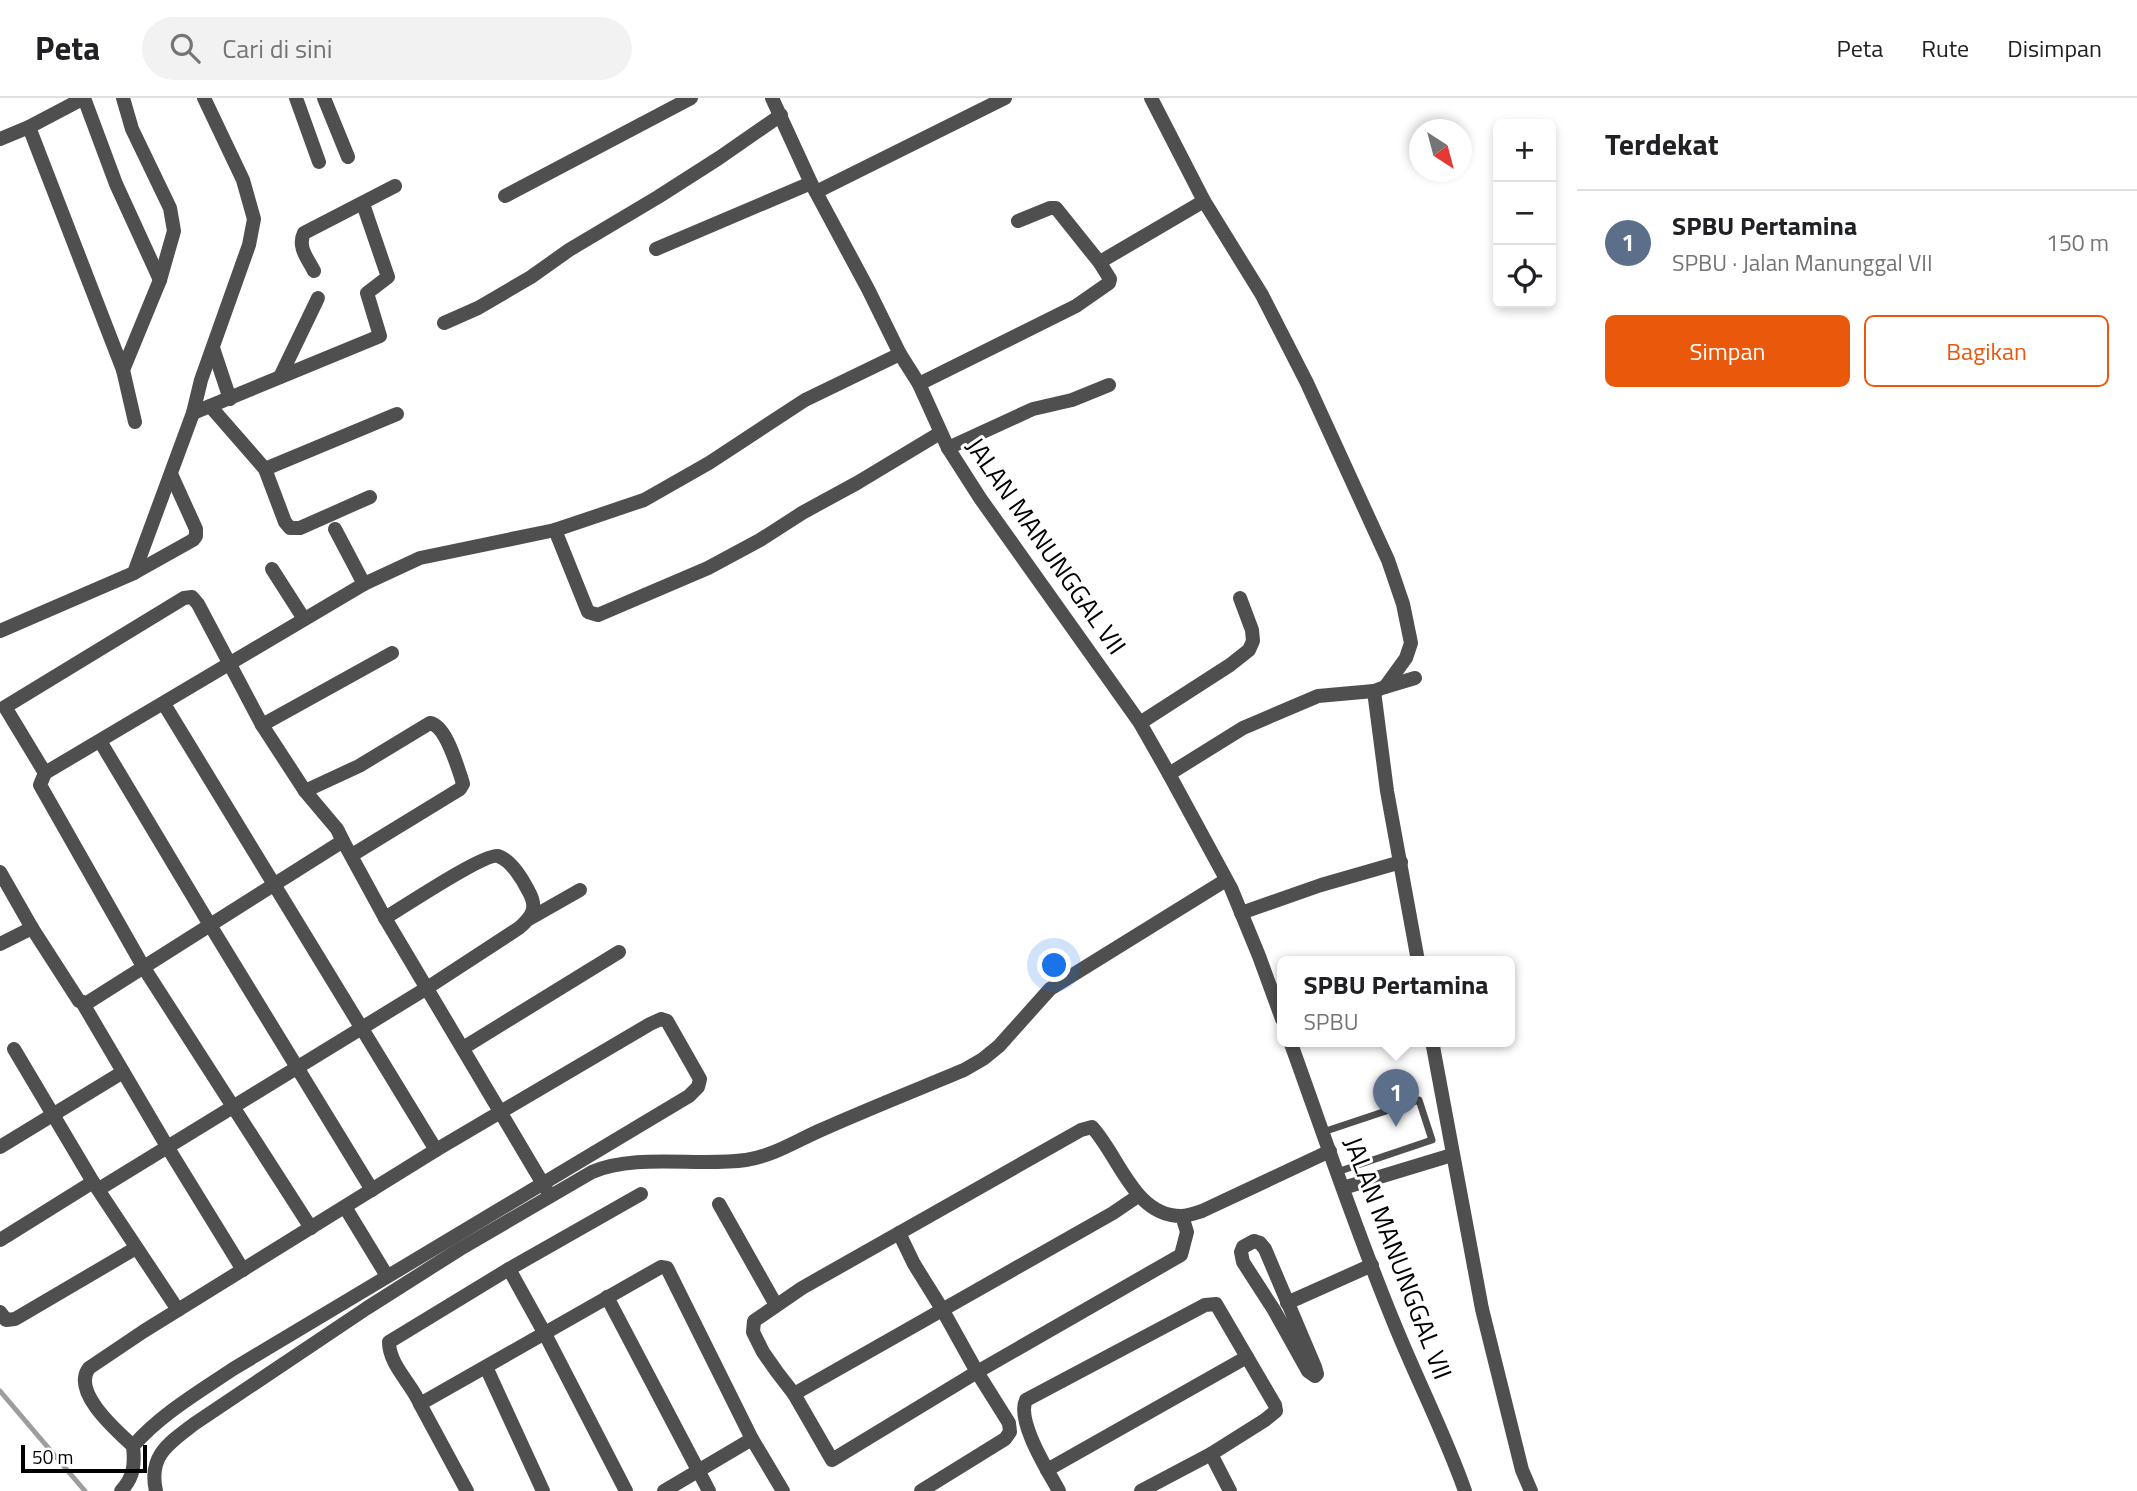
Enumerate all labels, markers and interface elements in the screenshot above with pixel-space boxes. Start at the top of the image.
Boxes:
search box [142,17,632,80]
text: Peta [35,23,100,73]
icon: search [166,29,204,67]
text: Cari di sini [222,29,332,68]
text: Peta [1837,30,1883,66]
text: Rute [1921,30,1969,66]
text: Disimpan [2007,30,2102,66]
north arrow [1409,119,1472,182]
map controls [1493,119,1556,308]
button: + [1493,119,1556,182]
text: Terdekat [1605,121,1719,167]
button: − [1493,182,1556,245]
text: SPBU Pertamina [1672,206,1857,245]
text: 1 [1622,225,1634,260]
text: 150 m [2046,225,2109,260]
button: locate [1493,245,1556,308]
text: SPBU · Jalan Manunggal VII [1672,245,1933,280]
button: Simpan [1605,315,1850,387]
button: Bagikan [1864,315,2109,387]
street label: JALAN MANUNGGAL VII [957,429,1136,662]
your location [1037,948,1071,982]
popup [1277,956,1515,1047]
text: SPBU Pertamina [1303,965,1489,1004]
text: SPBU [1303,1004,1358,1039]
pin: 1 [1373,1069,1419,1127]
street label: JALAN MANUNGGAL VII [1334,1131,1463,1385]
scale bar [21,1442,147,1474]
text: 50 m [32,1442,73,1471]

